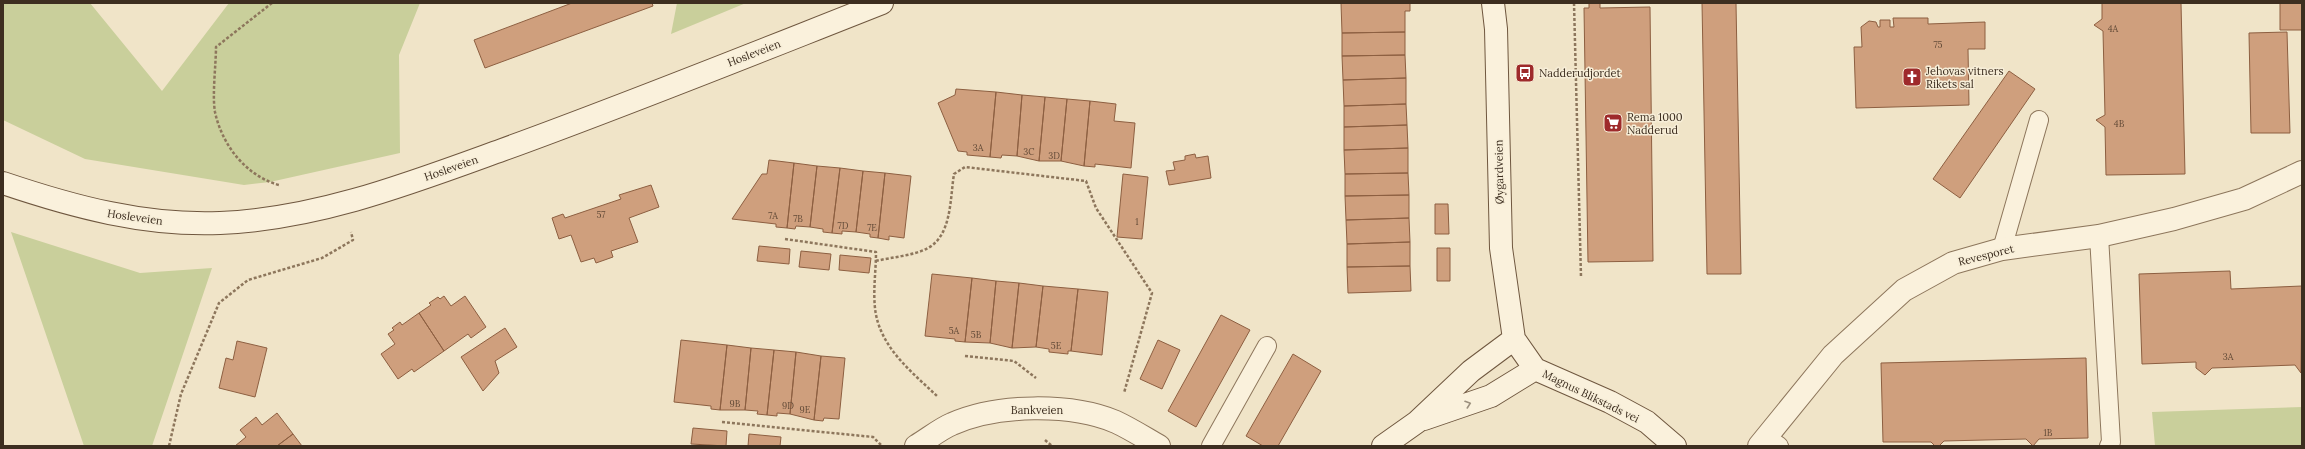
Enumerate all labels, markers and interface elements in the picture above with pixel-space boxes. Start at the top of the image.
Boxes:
house number: 4A [2108,23,2119,34]
street label: Hosleveien [725,36,783,70]
house number: 75 [1933,39,1943,50]
bus stop icon: Nadderudjordet [1514,62,1536,84]
place label: Jehovas vitners Rikets sal [1925,64,2004,91]
place label: Nadderudjordet [1539,66,1621,80]
church icon: Jehovas vitners Rikets sal [1901,66,1923,88]
place label: Rema 1000 Nadderud [1627,110,1683,137]
supermarket icon: Rema 1000 Nadderud [1602,112,1624,134]
house number: 4B [2114,118,2125,129]
street label: Øygardveien [1491,139,1507,204]
house number: 3A [973,142,984,153]
house number: 3C [1023,146,1035,157]
house number: 3D [1048,150,1060,161]
street label: Hosleveien [422,152,480,184]
street label: Hosleveien [106,206,164,228]
house number: 57 [596,209,606,220]
house number: 7A [768,210,778,221]
house number: 7B [793,213,803,224]
house number: 1 [1135,216,1139,227]
house number: 7D [838,220,849,231]
house number: 7E [867,222,877,233]
street label: Revesporet [1957,241,2016,269]
house number: 5A [949,325,960,336]
house number: 5B [971,329,982,340]
house number: 5E [1051,340,1062,351]
house number: 3A [2223,351,2234,362]
street label: Magnus Blikstads vei [1540,366,1642,426]
house number: 9B [730,398,741,409]
house number: 9D [782,400,794,411]
one-way arrow [1464,401,1471,409]
street label: Bankveien [1011,403,1063,417]
house number: 9E [800,404,811,415]
house number: 1B [2044,427,2053,438]

